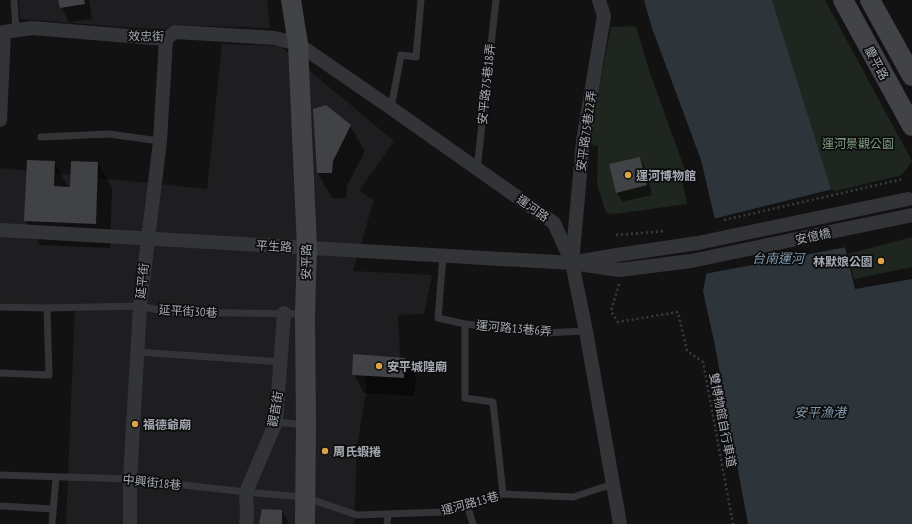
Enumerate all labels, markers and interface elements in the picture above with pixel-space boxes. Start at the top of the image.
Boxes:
street label: 效忠街 [128,28,164,44]
street label: 安平路75巷18弄 [474,43,498,125]
street label: 慶平路 [862,44,892,82]
street label: 安平路75巷22弄 [573,90,599,172]
park label: 運河景觀公園 [822,136,894,151]
place label: 運河博物館 [636,168,696,183]
marker: 運河博物館 [623,170,633,180]
street label: 運河路 [514,192,552,224]
street label: 安億橋 [794,225,832,247]
street label: 平生路 [256,238,292,254]
street label: 安平路 [298,244,314,280]
water label: 台南運河 [752,250,807,267]
place label: 林默娘公園 [813,254,873,269]
marker: 林默娘公園 [876,256,886,266]
street label: 延平街 [133,262,151,300]
street label: 延平街30巷 [158,302,218,320]
street label: 運河路13巷6弄 [475,317,553,339]
place label: 安平城隍廟 [387,359,447,374]
marker: 安平城隍廟 [374,361,384,371]
street label: 雙博物館自行車道 [706,371,740,469]
street label: 觀音街 [264,390,286,428]
water label: 安平漁港 [794,404,848,421]
place label: 福德爺廟 [143,417,191,432]
marker: 福德爺廟 [130,419,140,429]
place label: 周氏蝦捲 [333,444,381,459]
marker: 周氏蝦捲 [320,446,330,456]
street label: 中興街18巷 [122,471,182,493]
street label: 運河路13巷 [440,488,500,518]

